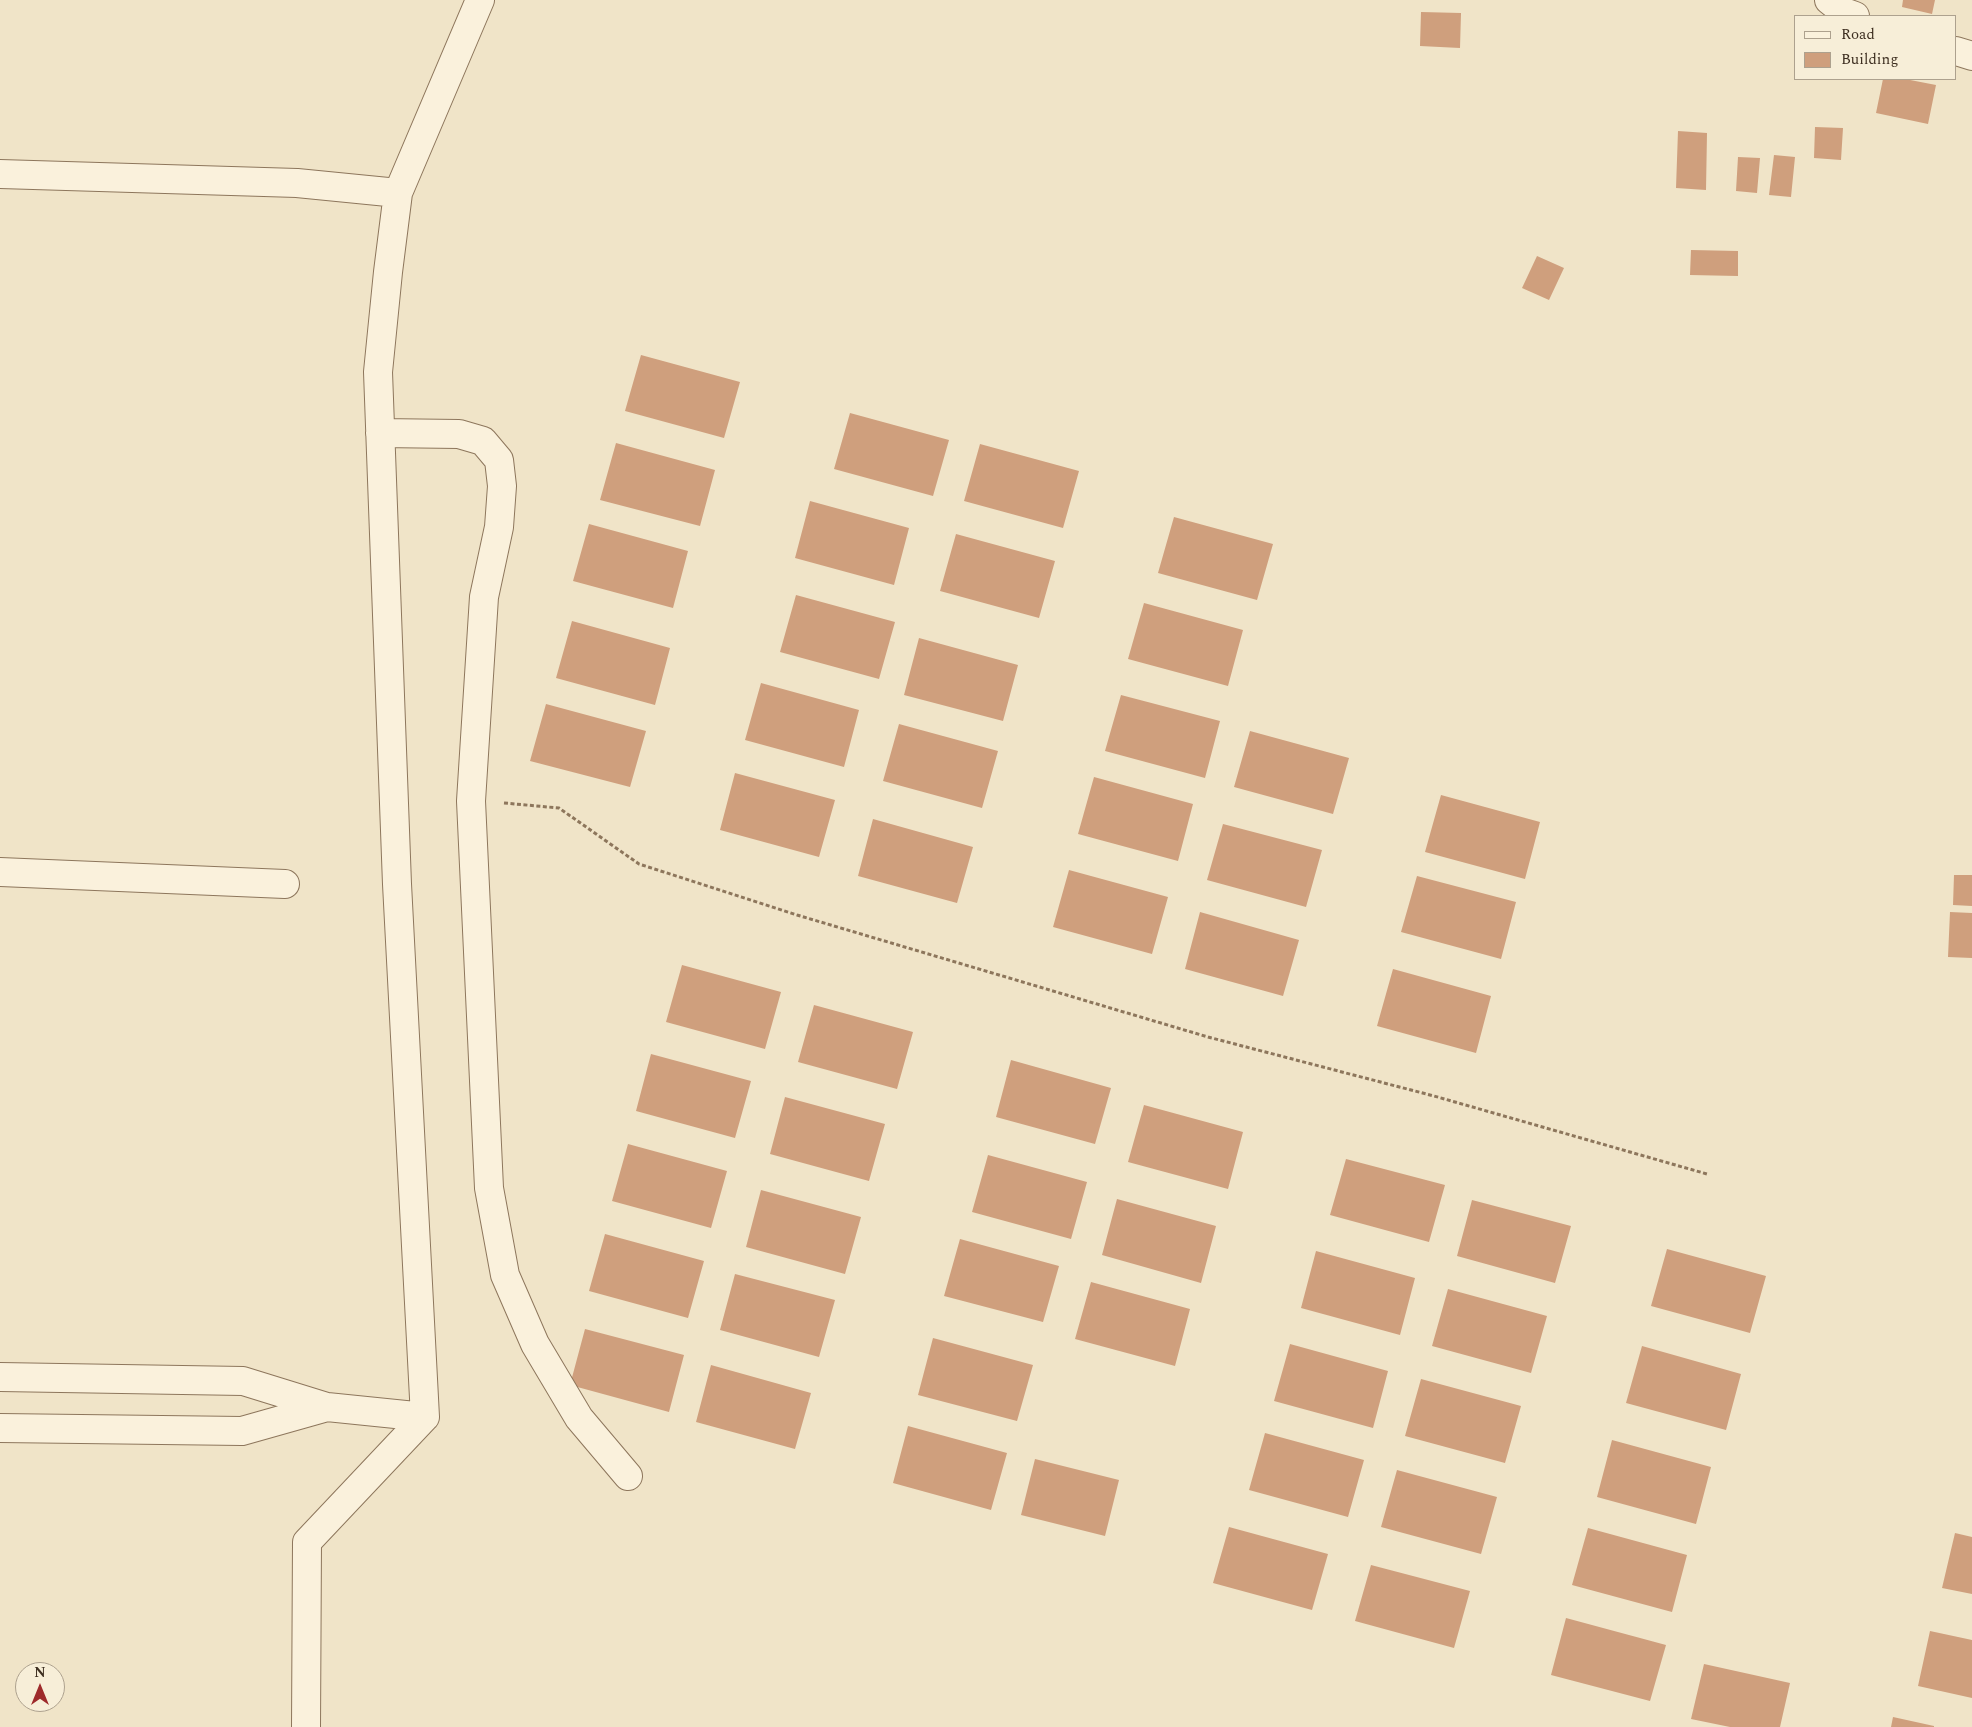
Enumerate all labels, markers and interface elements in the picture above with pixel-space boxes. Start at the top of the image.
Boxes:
legend [1794,15,1957,80]
text: Road [1841,23,1875,46]
text: Building [1841,48,1898,71]
north arrow [15,1662,65,1712]
text: N [34,1662,46,1683]

